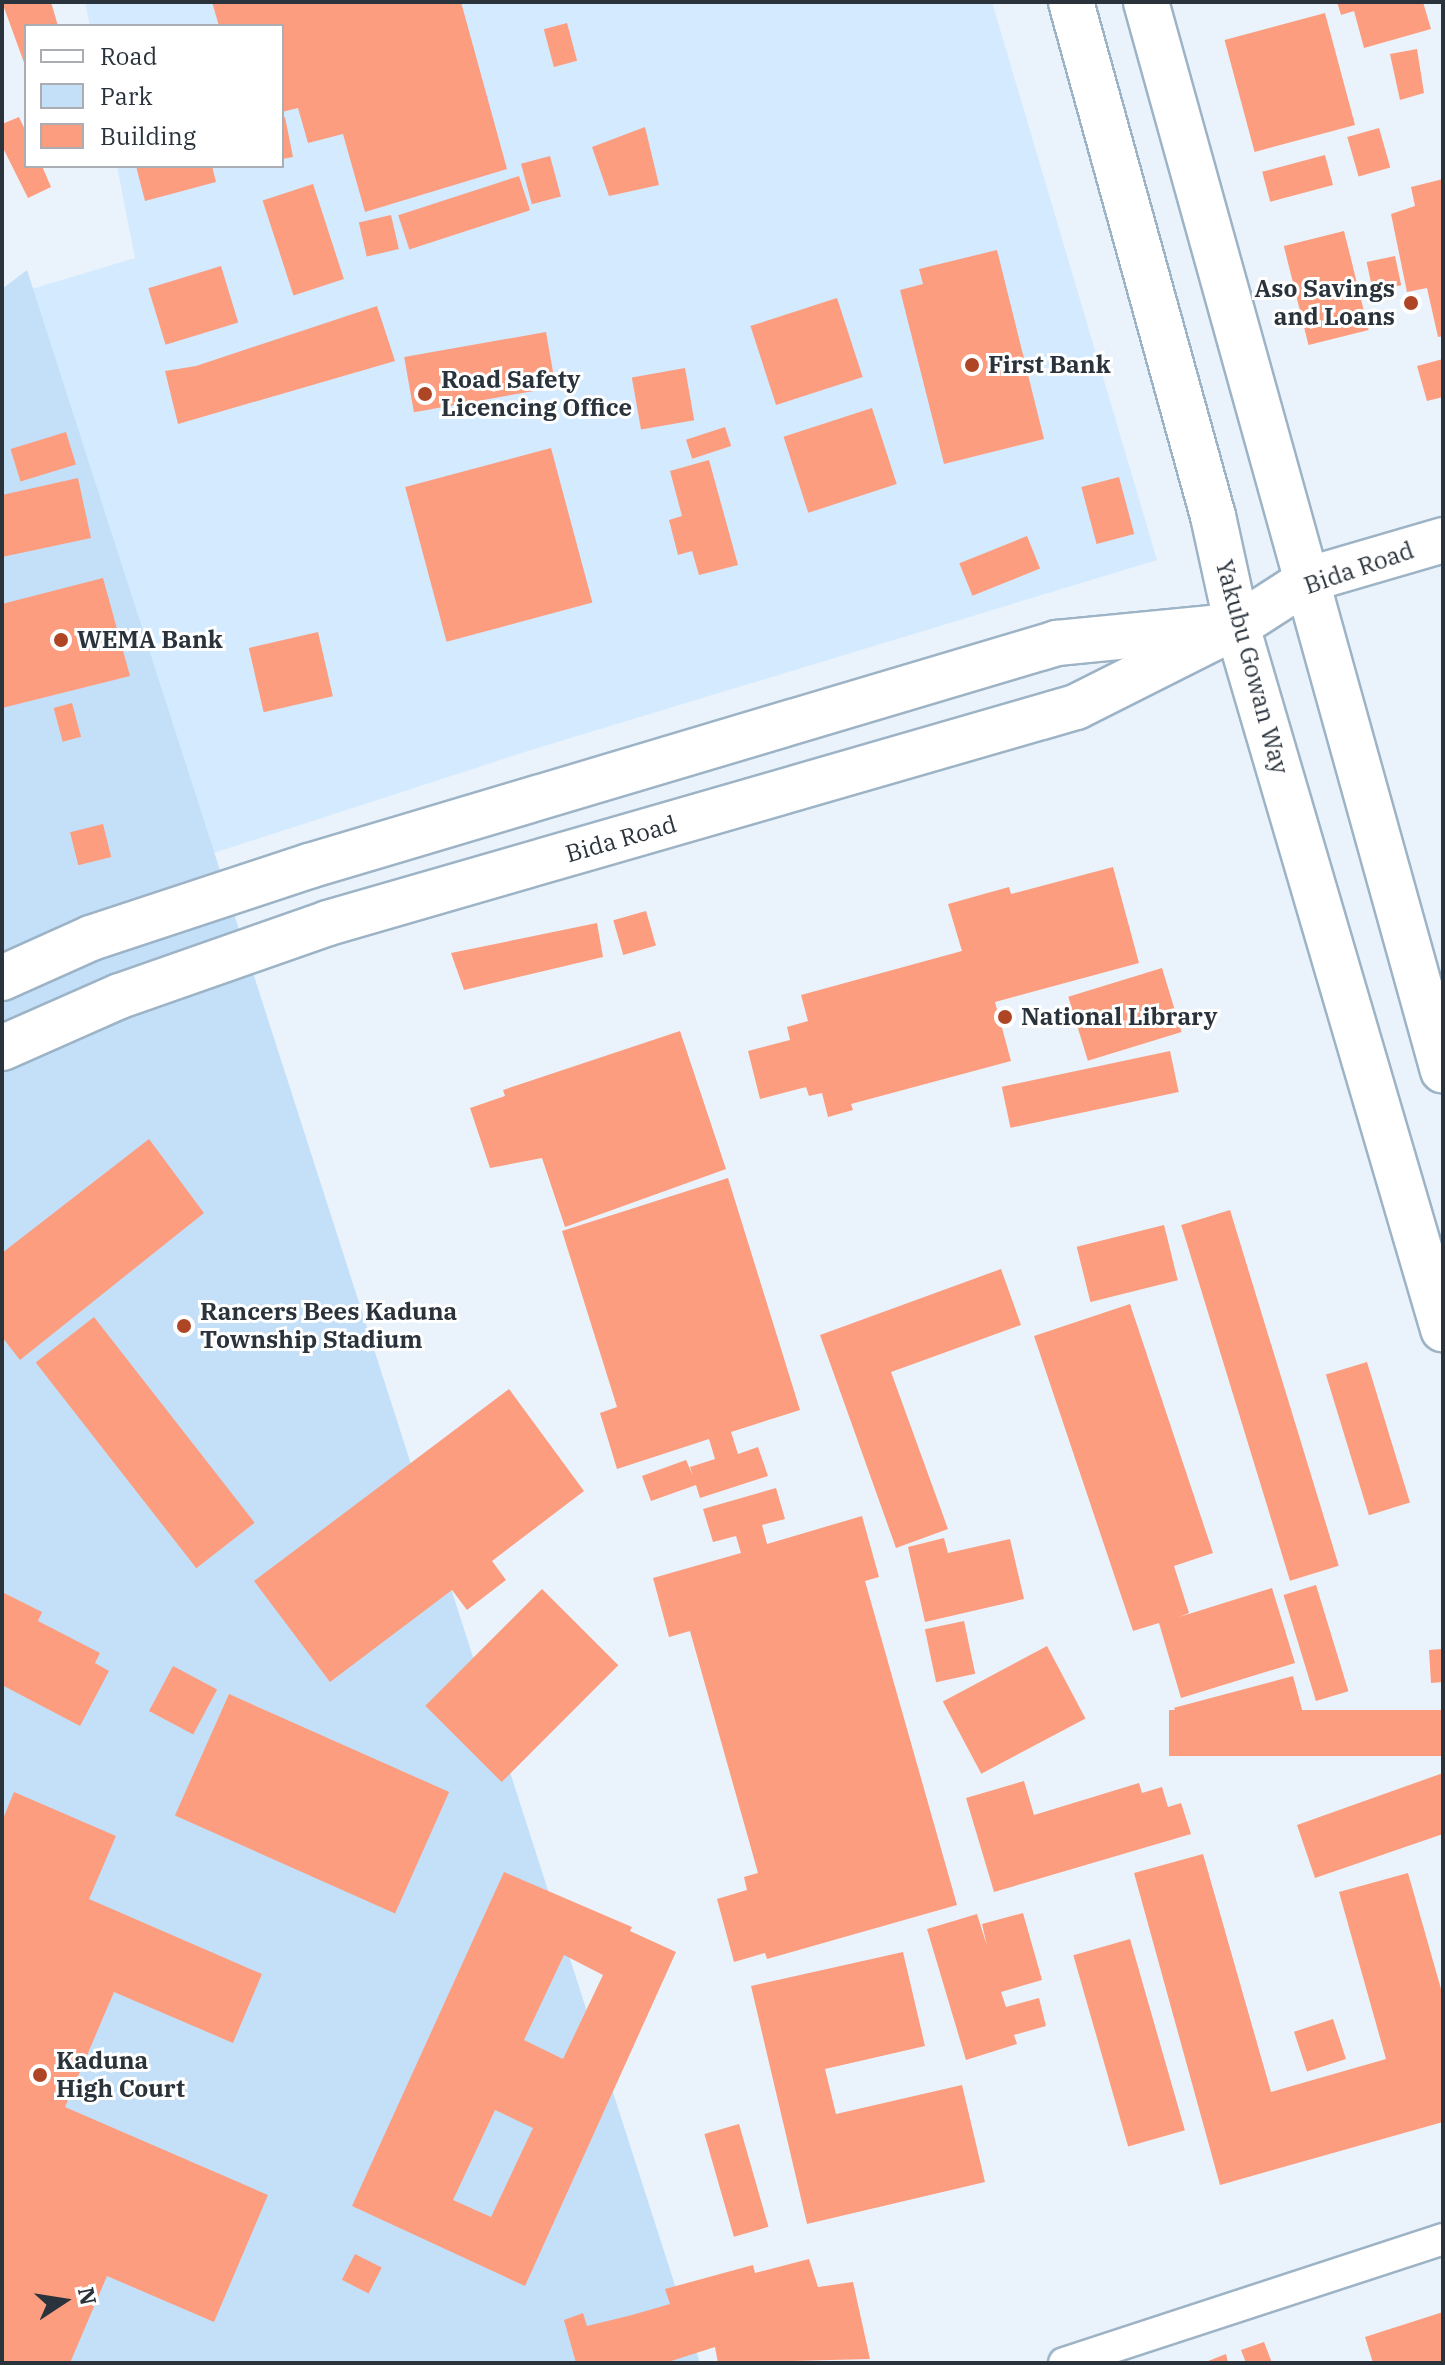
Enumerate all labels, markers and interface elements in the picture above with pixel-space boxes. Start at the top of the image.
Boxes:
legend [24,24,284,168]
text: Road [100,40,157,72]
text: Park [100,80,152,112]
text: Building [100,120,196,152]
place label: Aso Savings and Loans [1255,275,1395,331]
marker: Aso Savings and Loans [1402,294,1420,312]
place label: First Bank [988,351,1111,379]
marker: First Bank [963,356,981,374]
place label: Road Safety Licencing Office [441,366,632,422]
marker: Road Safety Licencing Office [416,385,434,403]
street label: Bida Road [1300,536,1418,600]
street label: Yakubu Gowan Way [1210,557,1294,777]
place label: WEMA Bank [77,626,223,654]
marker: WEMA Bank [52,631,70,649]
street label: Bida Road [562,809,680,869]
place label: National Library [1021,1003,1217,1031]
marker: National Library [996,1008,1014,1026]
place label: Rancers Bees Kaduna Township Stadium [200,1298,457,1354]
marker: Rancers Bees Kaduna Township Stadium [175,1317,193,1335]
place label: Kaduna High Court [56,2047,185,2103]
marker: Kaduna High Court [31,2066,49,2084]
north arrow [24,2261,104,2341]
text: N [72,2284,104,2307]

